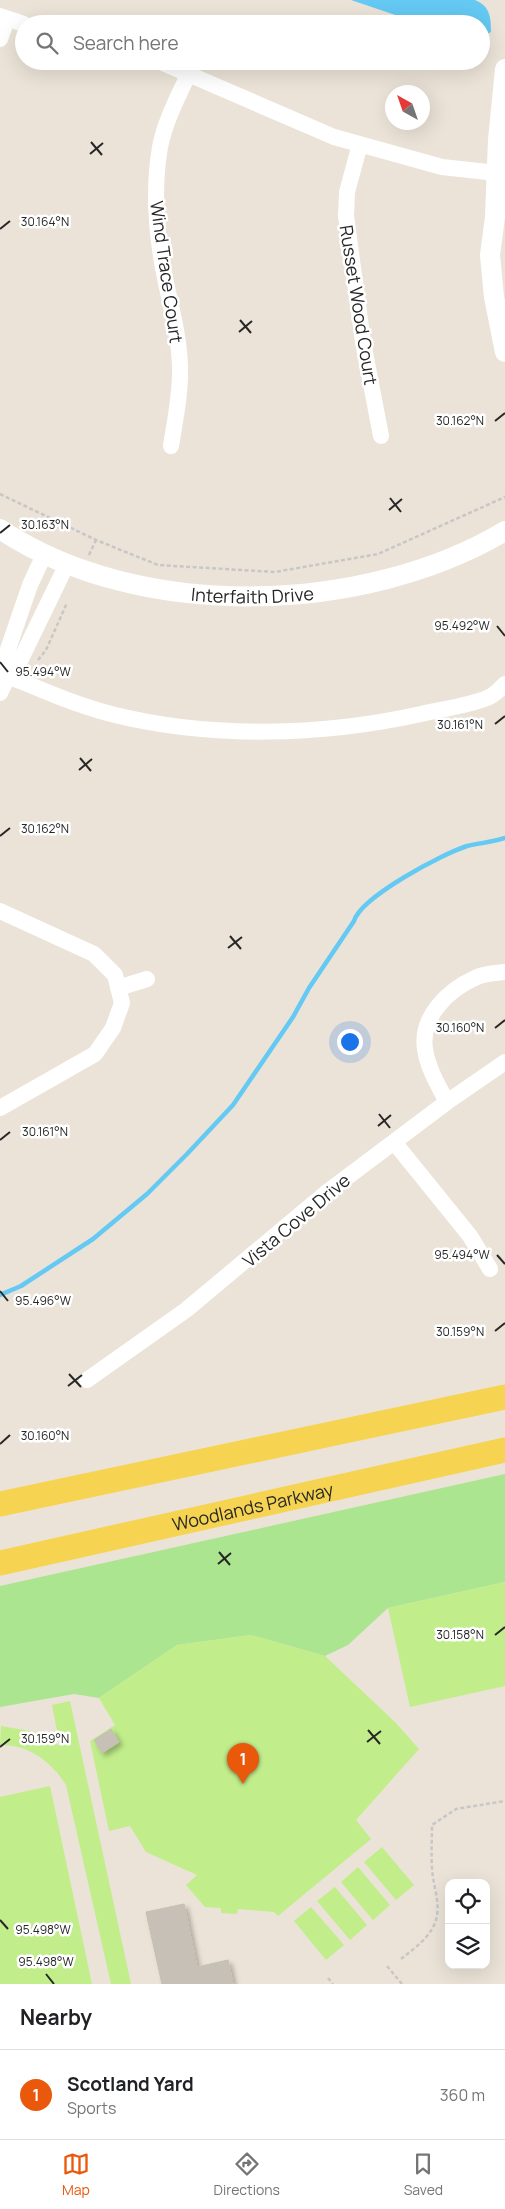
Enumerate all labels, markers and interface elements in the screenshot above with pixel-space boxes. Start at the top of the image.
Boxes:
search box [15,15,490,70]
icon: search [33,29,61,57]
text: Search here [73,30,179,56]
north arrow [385,85,430,130]
street label: Wind Trace Court [145,199,189,345]
text: 30.164°N [21,213,69,230]
street label: Russet Wood Court [335,223,383,387]
text: 30.162°N [436,412,484,429]
text: 30.163°N [21,516,69,533]
street label: Interfaith Drive [190,581,315,608]
text: 95.492°W [434,617,490,634]
text: 95.494°W [15,663,72,680]
text: 30.161°N [437,716,483,733]
text: 30.162°N [21,820,69,837]
text: 30.160°N [436,1019,484,1036]
your location [337,1029,363,1055]
text: 30.161°N [22,1123,68,1140]
street label: Vista Cove Drive [237,1168,355,1272]
text: 95.494°W [434,1246,491,1263]
text: 95.496°W [15,1292,72,1309]
text: 30.159°N [436,1323,484,1340]
text: 30.160°N [21,1427,69,1444]
street label: Woodlands Parkway [170,1477,336,1536]
text: 30.158°N [436,1626,484,1643]
text: 30.159°N [21,1730,69,1747]
pin: 1 [227,1743,259,1784]
map controls [445,1879,490,1969]
button: locate [445,1879,490,1924]
text: 95.498°W [15,1921,71,1938]
button: layers [445,1924,490,1969]
text: 95.498°W [18,1953,74,1970]
text: Nearby [20,2003,92,2031]
text: Scotland Yard [67,2071,194,2097]
text: 1 [32,2084,40,2106]
text: 360 m [440,2084,485,2106]
text: Sports [67,2097,116,2119]
tab: Map [62,2150,90,2199]
tab: Directions [214,2150,280,2199]
tab: Saved [404,2150,443,2199]

